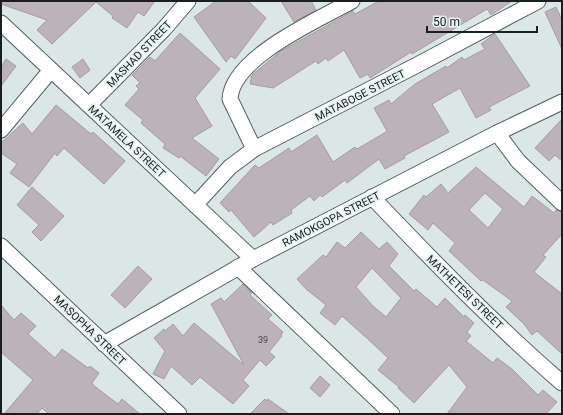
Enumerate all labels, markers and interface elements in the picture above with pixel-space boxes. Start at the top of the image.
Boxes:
scale bar [427,8,537,34]
text: 50 m [433,15,460,29]
street label: MASHAD STREET [104,18,175,90]
street label: MATABOGE STREET [313,67,408,124]
street label: MATAMELA STREET [86,102,168,181]
street label: RAMOKGOPA STREET [280,189,383,250]
street label: MATHETESI STREET [424,253,506,332]
street label: MASOPHA STREET [51,293,129,368]
house number: 39 [258,335,268,345]

